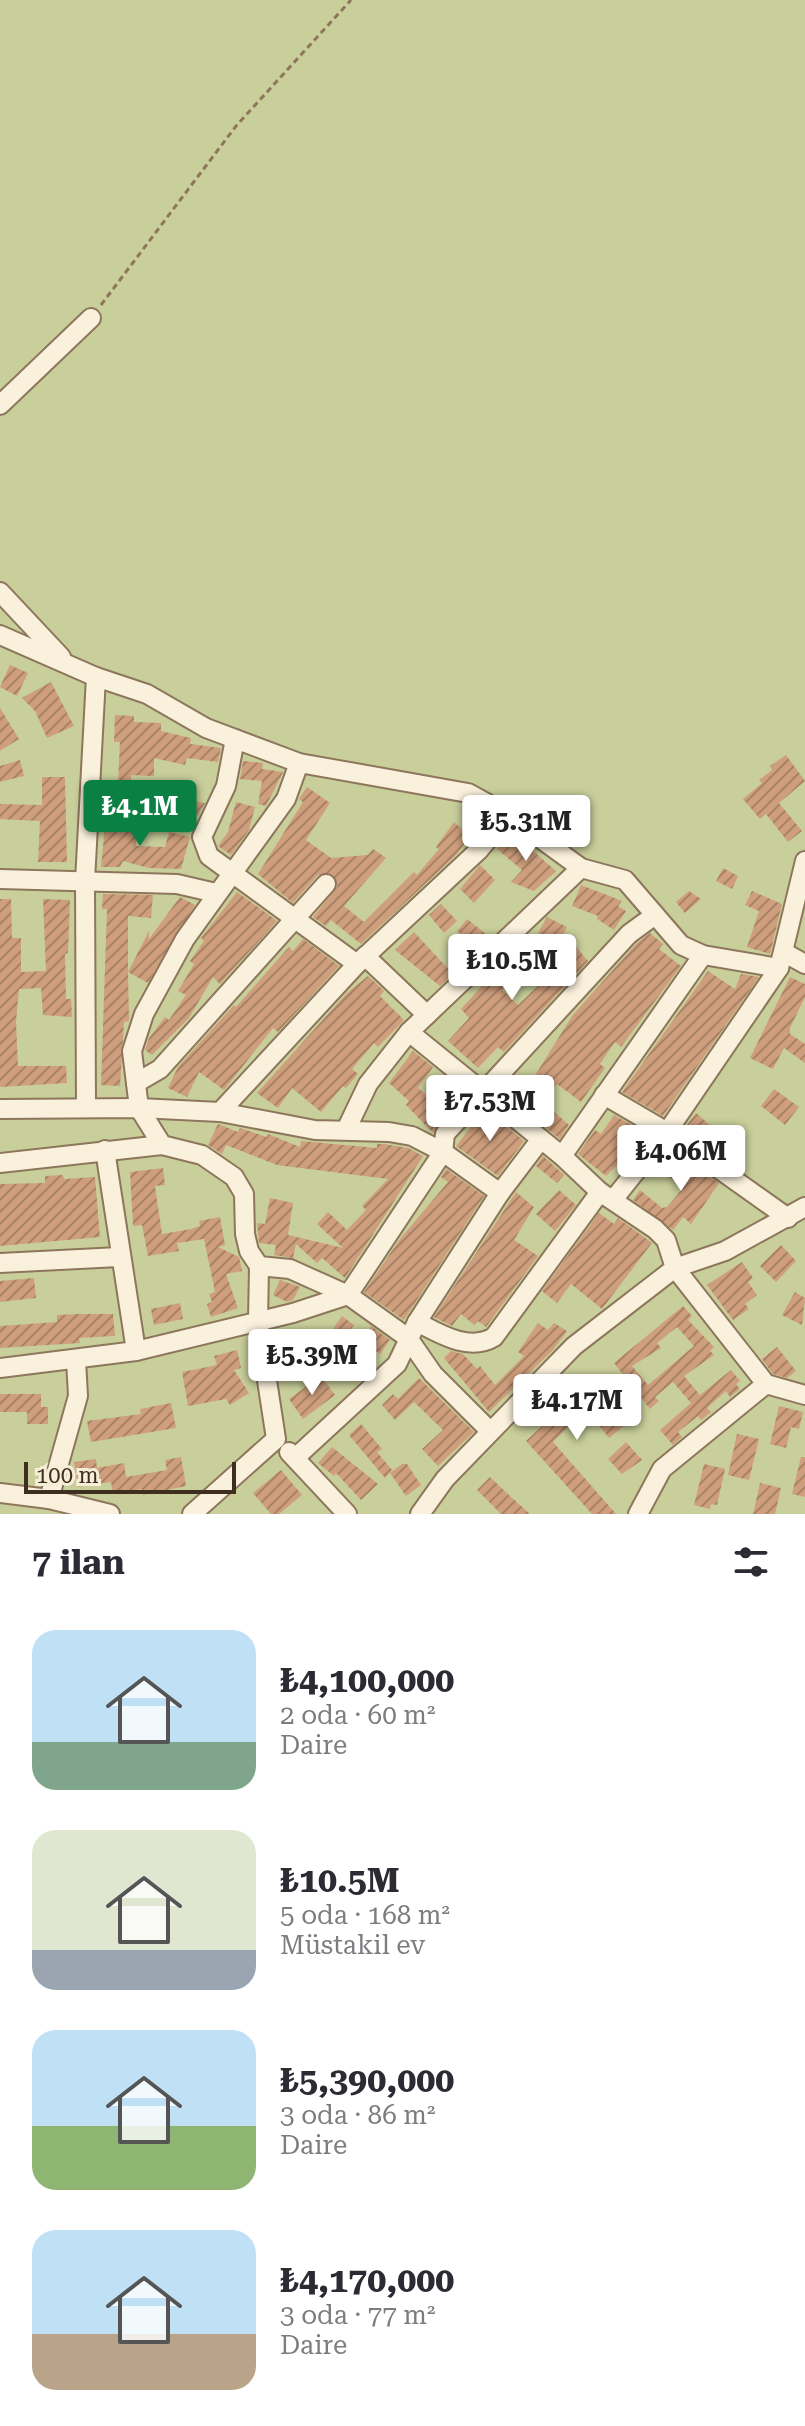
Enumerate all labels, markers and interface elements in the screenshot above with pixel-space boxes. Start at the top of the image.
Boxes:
pin: ₺4.1M [84,780,196,848]
text: ₺4.1M [102,791,178,821]
pin: ₺5.31M [461,795,591,863]
text: ₺5.31M [480,806,572,836]
pin: ₺10.5M [447,934,577,1002]
text: ₺10.5M [466,945,558,975]
pin: ₺7.53M [425,1075,555,1143]
text: ₺7.53M [444,1086,536,1116]
pin: ₺4.06M [616,1125,746,1193]
text: ₺4.06M [635,1136,727,1166]
pin: ₺5.39M [247,1329,377,1397]
text: ₺5.39M [266,1340,358,1370]
pin: ₺4.17M [512,1374,642,1442]
text: ₺4.17M [531,1385,623,1415]
scale bar [24,1458,236,1494]
text: 100 m [36,1463,99,1488]
icon: filters [729,1540,773,1584]
text: 7 ilan [32,1542,125,1582]
text: ₺4,100,000 [280,1660,454,1700]
icon: home [96,1662,192,1758]
text: 2 oda · 60 m² [280,1700,435,1730]
text: Daire [280,1730,347,1760]
text: ₺10.5M [280,1860,400,1900]
icon: home [96,1862,192,1958]
text: 5 oda · 168 m² [280,1900,450,1930]
text: Müstakil ev [280,1930,425,1960]
text: ₺5,390,000 [280,2060,454,2100]
icon: home [96,2062,192,2158]
text: 3 oda · 86 m² [280,2100,435,2130]
text: Daire [280,2130,347,2160]
text: ₺4,170,000 [280,2260,454,2300]
icon: home [96,2262,192,2358]
text: 3 oda · 77 m² [280,2300,435,2330]
text: Daire [280,2330,347,2360]

